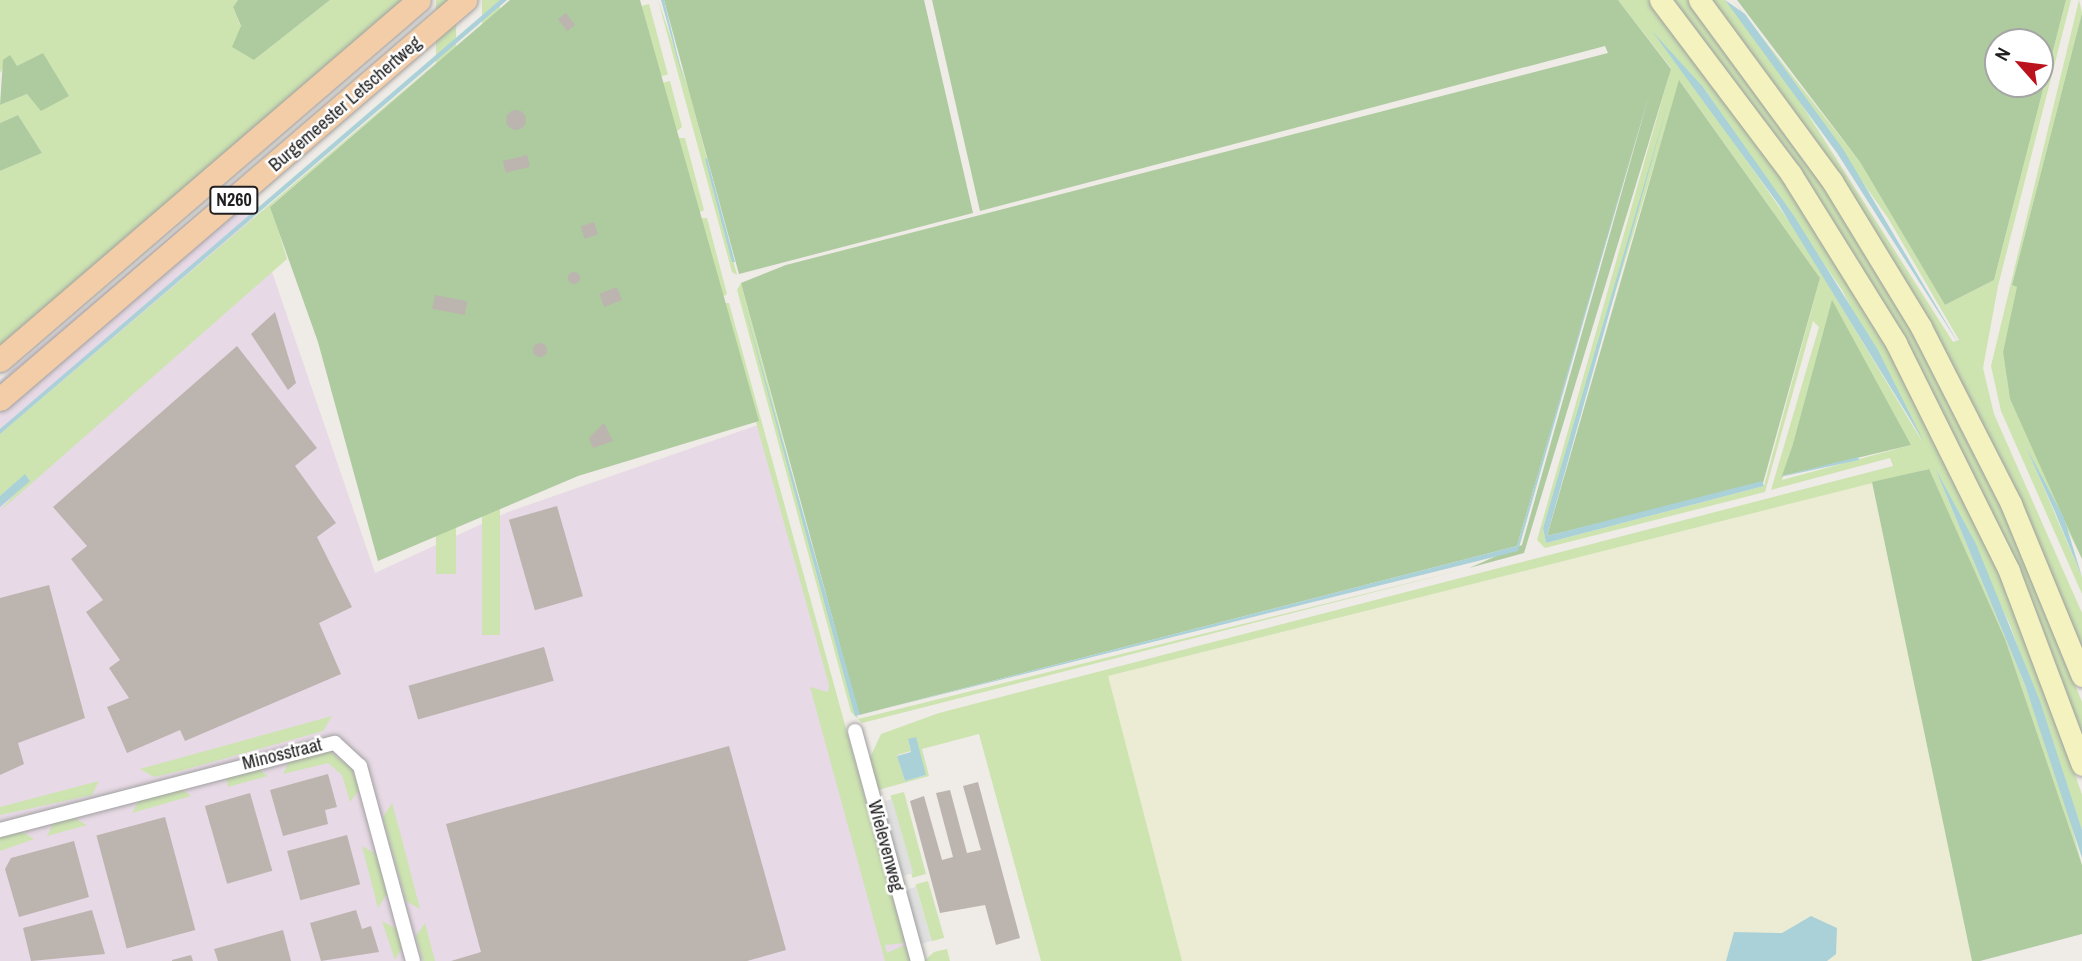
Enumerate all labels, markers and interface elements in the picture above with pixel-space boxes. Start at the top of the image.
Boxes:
north arrow [1984,28,2054,98]
street label: Burgemeester Letschertweg [264,31,426,177]
text: N [1988,43,2016,65]
road number: N260 [208,186,260,215]
street label: Minosstraat [240,733,324,775]
street label: Wielevenweg [863,798,909,894]

